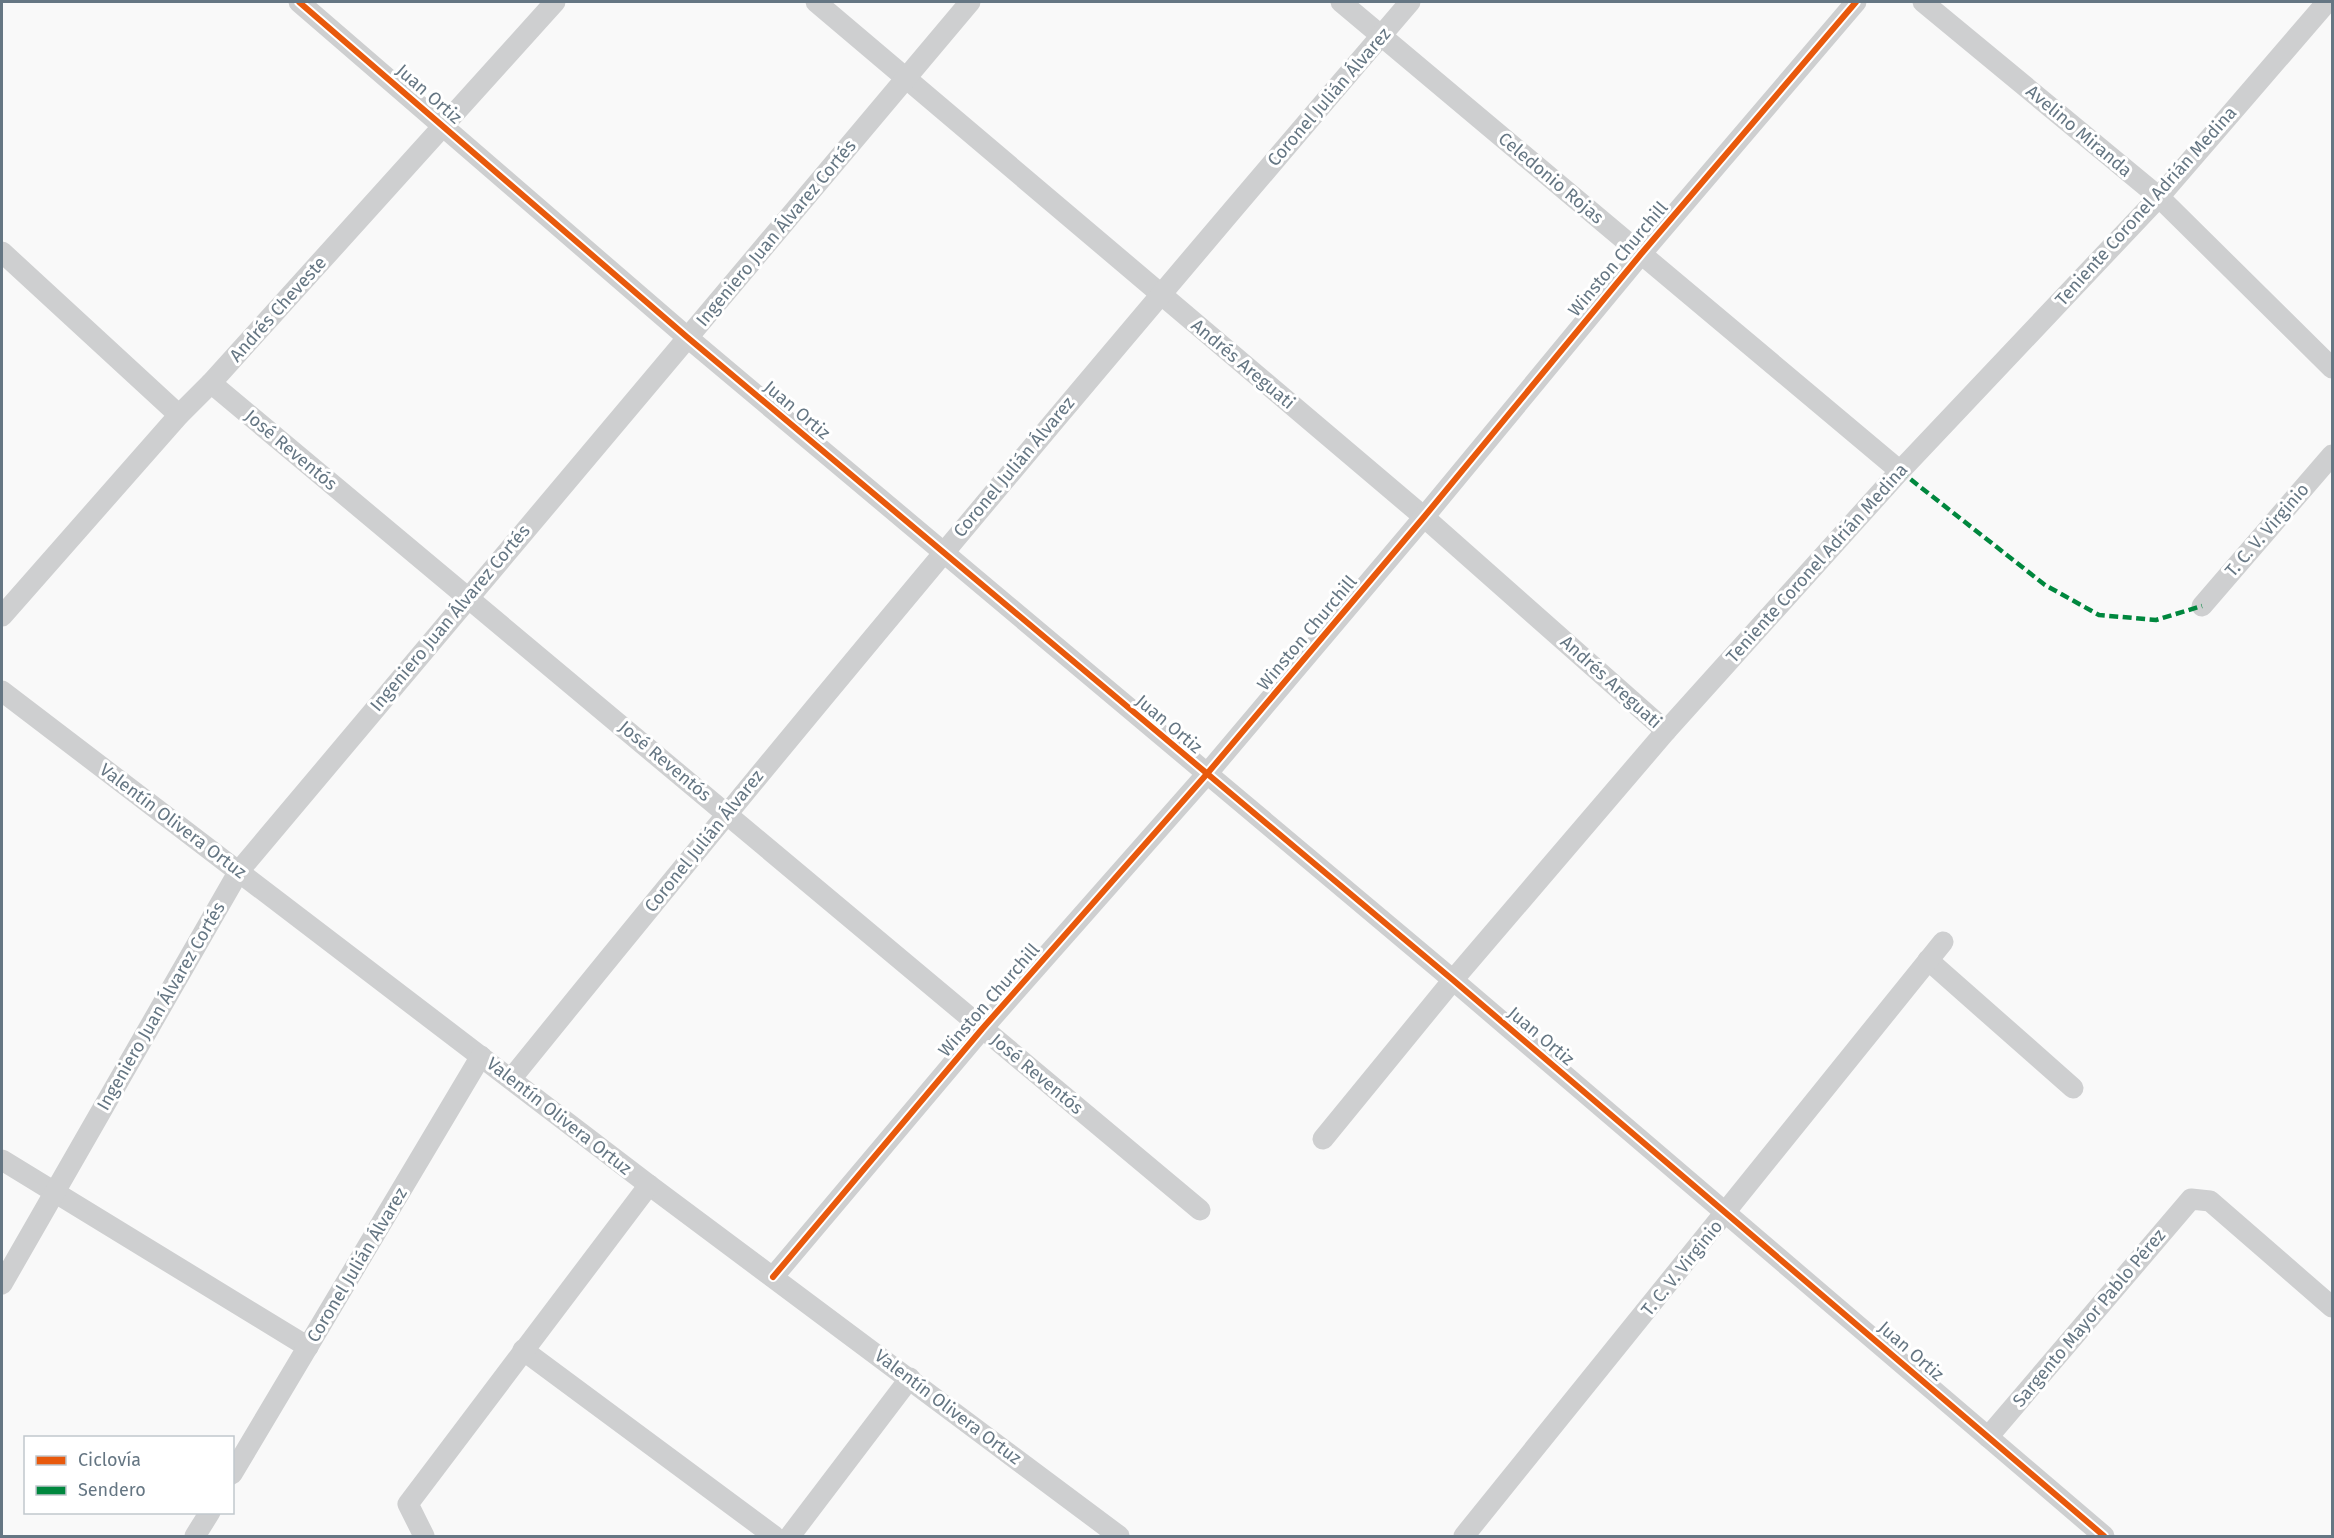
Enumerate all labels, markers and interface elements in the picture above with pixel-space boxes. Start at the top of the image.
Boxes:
street label: Coronel Julián Álvarez [1262,22,1395,171]
street label: Juan Ortiz [392,59,466,129]
street label: Avelino Miranda [2022,80,2136,182]
street label: Teniente Coronel Adrián Medina [2051,102,2241,310]
street label: Celedonio Rojas [1494,128,1608,228]
street label: Ingeniero Juan Álvarez Cortés [691,134,861,331]
street label: Winston Churchill [1564,197,1672,321]
street label: Andrés Cheveste [225,252,331,366]
street label: Andrés Areguati [1187,314,1299,414]
street label: Juan Ortiz [759,376,835,444]
street label: Coronel Julián Álvarez [948,392,1079,542]
street label: José Reventós [240,405,342,495]
street label: Teniente Coronel Adrián Medina [1722,459,1912,667]
street label: T. C. V. Virginio [2220,479,2314,581]
street label: Ingeniero Juan Álvarez Cortés [365,519,535,716]
street label: Winston Churchill [1253,571,1361,695]
street label: Andrés Areguati [1556,631,1666,733]
street label: Juan Ortiz [1131,690,1207,758]
street label: José Reventós [614,716,716,806]
street label: Valentín Olivera Ortuz [95,759,251,883]
street label: Coronel Julián Álvarez [639,765,768,917]
street label: Ingeniero Juan Álvarez Cortés [91,897,230,1114]
street label: Winston Churchill [934,939,1044,1061]
street label: Juan Ortiz [1503,1002,1579,1070]
street label: José Reventós [986,1029,1088,1119]
street label: Valentín Olivera Ortuz [482,1053,636,1179]
street label: Coronel Julián Álvarez [301,1183,412,1346]
street label: T. C. V. Virginio [1637,1216,1727,1320]
street label: Sargento Mayor Pablo Pérez [2008,1224,2170,1412]
street label: Juan Ortiz [1874,1316,1948,1386]
street label: Valentín Olivera Ortuz [870,1345,1026,1469]
legend [24,1436,234,1514]
text: Ciclovía [78,1449,141,1471]
text: Sendero [78,1479,146,1501]

